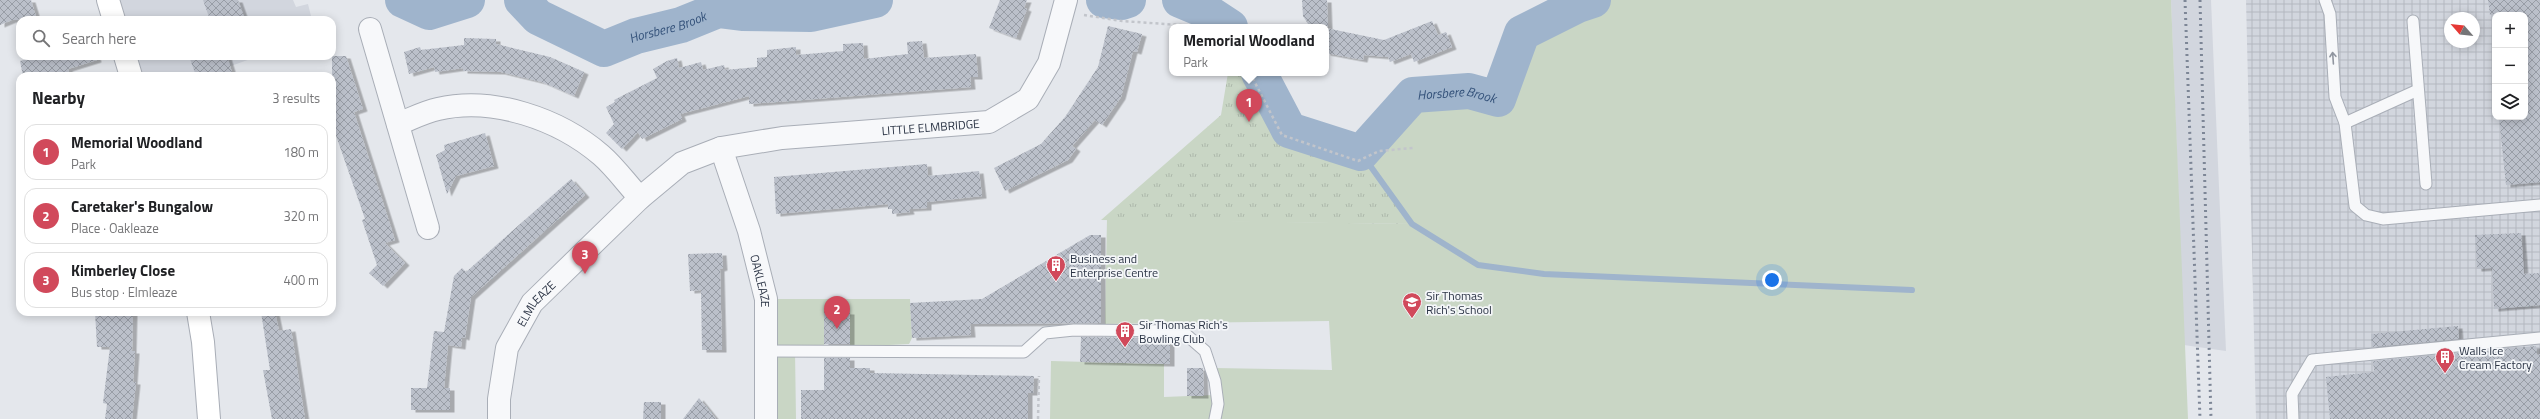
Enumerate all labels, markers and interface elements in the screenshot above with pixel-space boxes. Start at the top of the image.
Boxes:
water label: Horsbere Brook [626,5,711,48]
north arrow [2444,12,2480,48]
map controls [2492,12,2528,120]
button: + [2492,12,2528,48]
search box [16,16,336,60]
popup [1169,24,1329,76]
icon: search [30,27,52,49]
text: Search here [62,27,136,50]
text: Memorial Woodland [1183,29,1315,52]
button: − [2492,48,2528,84]
text: Park [1183,52,1208,72]
one-way arrow [2329,52,2336,65]
water label: Horsbere Brook [1417,81,1501,109]
button: layers [2492,84,2528,120]
text: Nearby [32,85,85,111]
text: 3 results [272,88,320,108]
pin: 1 [1236,89,1262,122]
street label: LITTLE ELMBRIDGE [881,113,981,140]
text: Memorial Woodland [71,131,203,154]
text: 1 [42,142,50,162]
text: 180 m [283,142,319,162]
text: Park [71,154,96,174]
text: Caretaker's Bungalow [71,195,213,218]
text: 2 [42,206,50,226]
text: 320 m [283,206,319,226]
text: Place · Oakleaze [71,218,159,238]
pin: 3 [572,241,598,274]
place label: Business and Enterprise Centre [1070,249,1158,282]
street label: OAKLEAZE [746,252,776,308]
building icon: Business and Enterprise Centre [1045,254,1067,282]
text: Kimberley Close [71,259,175,282]
text: 3 [42,270,50,290]
text: 400 m [283,270,319,290]
your location [1762,270,1782,290]
street label: ELMLEAZE [511,275,560,330]
text: Bus stop · Elmleaze [71,282,177,302]
place label: Sir Thomas Rich's School [1426,286,1492,319]
school or university icon: Sir Thomas Rich's School [1401,291,1423,319]
pin: 2 [824,296,850,329]
place label: Sir Thomas Rich's Bowling Club [1139,315,1228,348]
building icon: Sir Thomas Rich's Bowling Club [1114,320,1136,348]
place label: Walls Ice Cream Factory [2459,341,2532,374]
building icon: Walls Ice Cream Factory [2434,346,2456,374]

